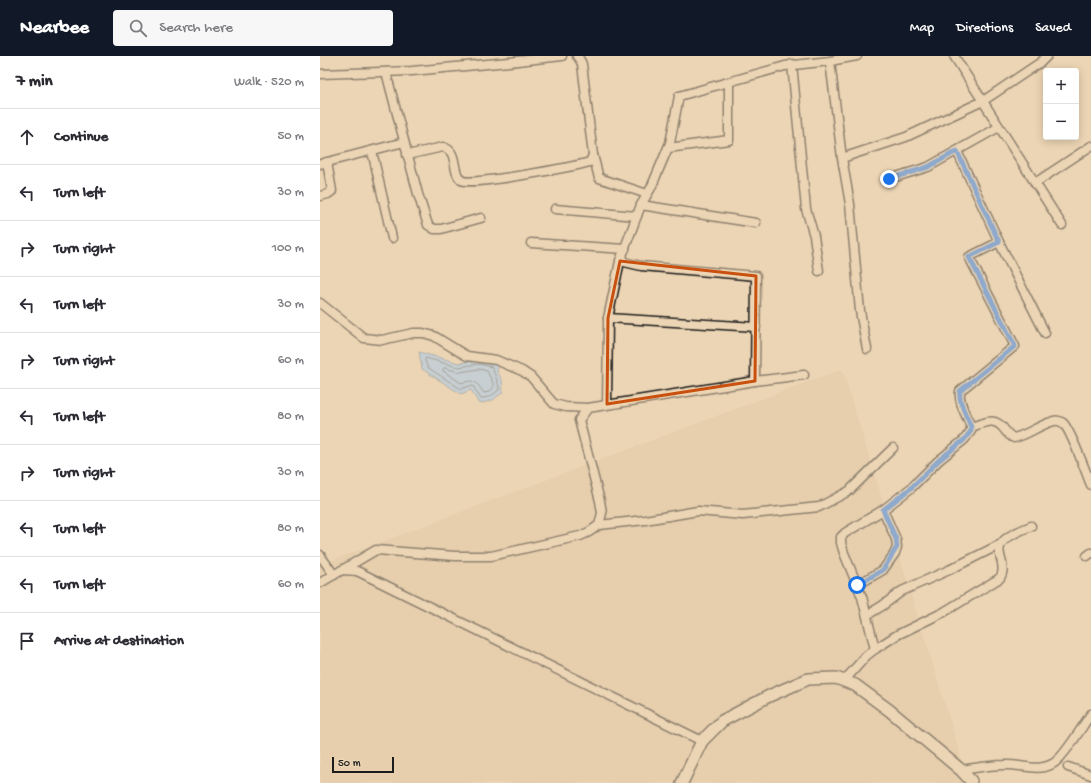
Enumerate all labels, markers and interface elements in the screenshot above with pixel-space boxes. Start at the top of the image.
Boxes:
search box [113,10,393,46]
text: Nearbee [20,17,89,40]
icon: search [127,17,149,39]
text: Search here [159,19,233,37]
text: Map [910,20,934,37]
text: Directions [956,20,1013,37]
text: Saved [1035,20,1071,37]
map controls [1043,68,1079,140]
button: + [1043,68,1079,104]
text: 7 min [16,72,53,92]
text: Walk · 520 m [234,75,304,90]
button: − [1043,104,1079,140]
icon: ahead [16,126,38,148]
text: Continue [54,128,108,146]
text: 50 m [277,129,304,144]
route end [880,170,898,188]
icon: left [16,182,38,204]
text: Turn left [54,184,105,202]
text: 30 m [278,185,304,200]
icon: right [16,238,38,260]
text: Turn right [54,240,114,258]
text: 100 m [272,241,304,256]
icon: left [16,294,38,316]
text: Turn left [54,296,105,314]
text: 30 m [278,297,304,312]
icon: right [16,350,38,372]
text: Turn right [54,352,114,370]
text: 60 m [278,353,304,368]
icon: left [16,406,38,428]
text: Turn left [54,408,105,426]
text: 80 m [277,409,304,424]
icon: right [16,462,38,484]
text: Turn right [54,464,114,482]
text: 30 m [278,465,304,480]
icon: left [16,518,38,540]
text: Turn left [54,520,105,538]
text: 80 m [277,521,304,536]
icon: left [16,574,38,596]
text: Turn left [54,576,105,594]
route start [848,576,866,594]
text: 60 m [278,577,304,592]
icon: arrive [16,630,38,652]
text: Arrive at destination [54,632,184,650]
scale bar [332,755,394,774]
text: 50 m [338,758,360,770]

